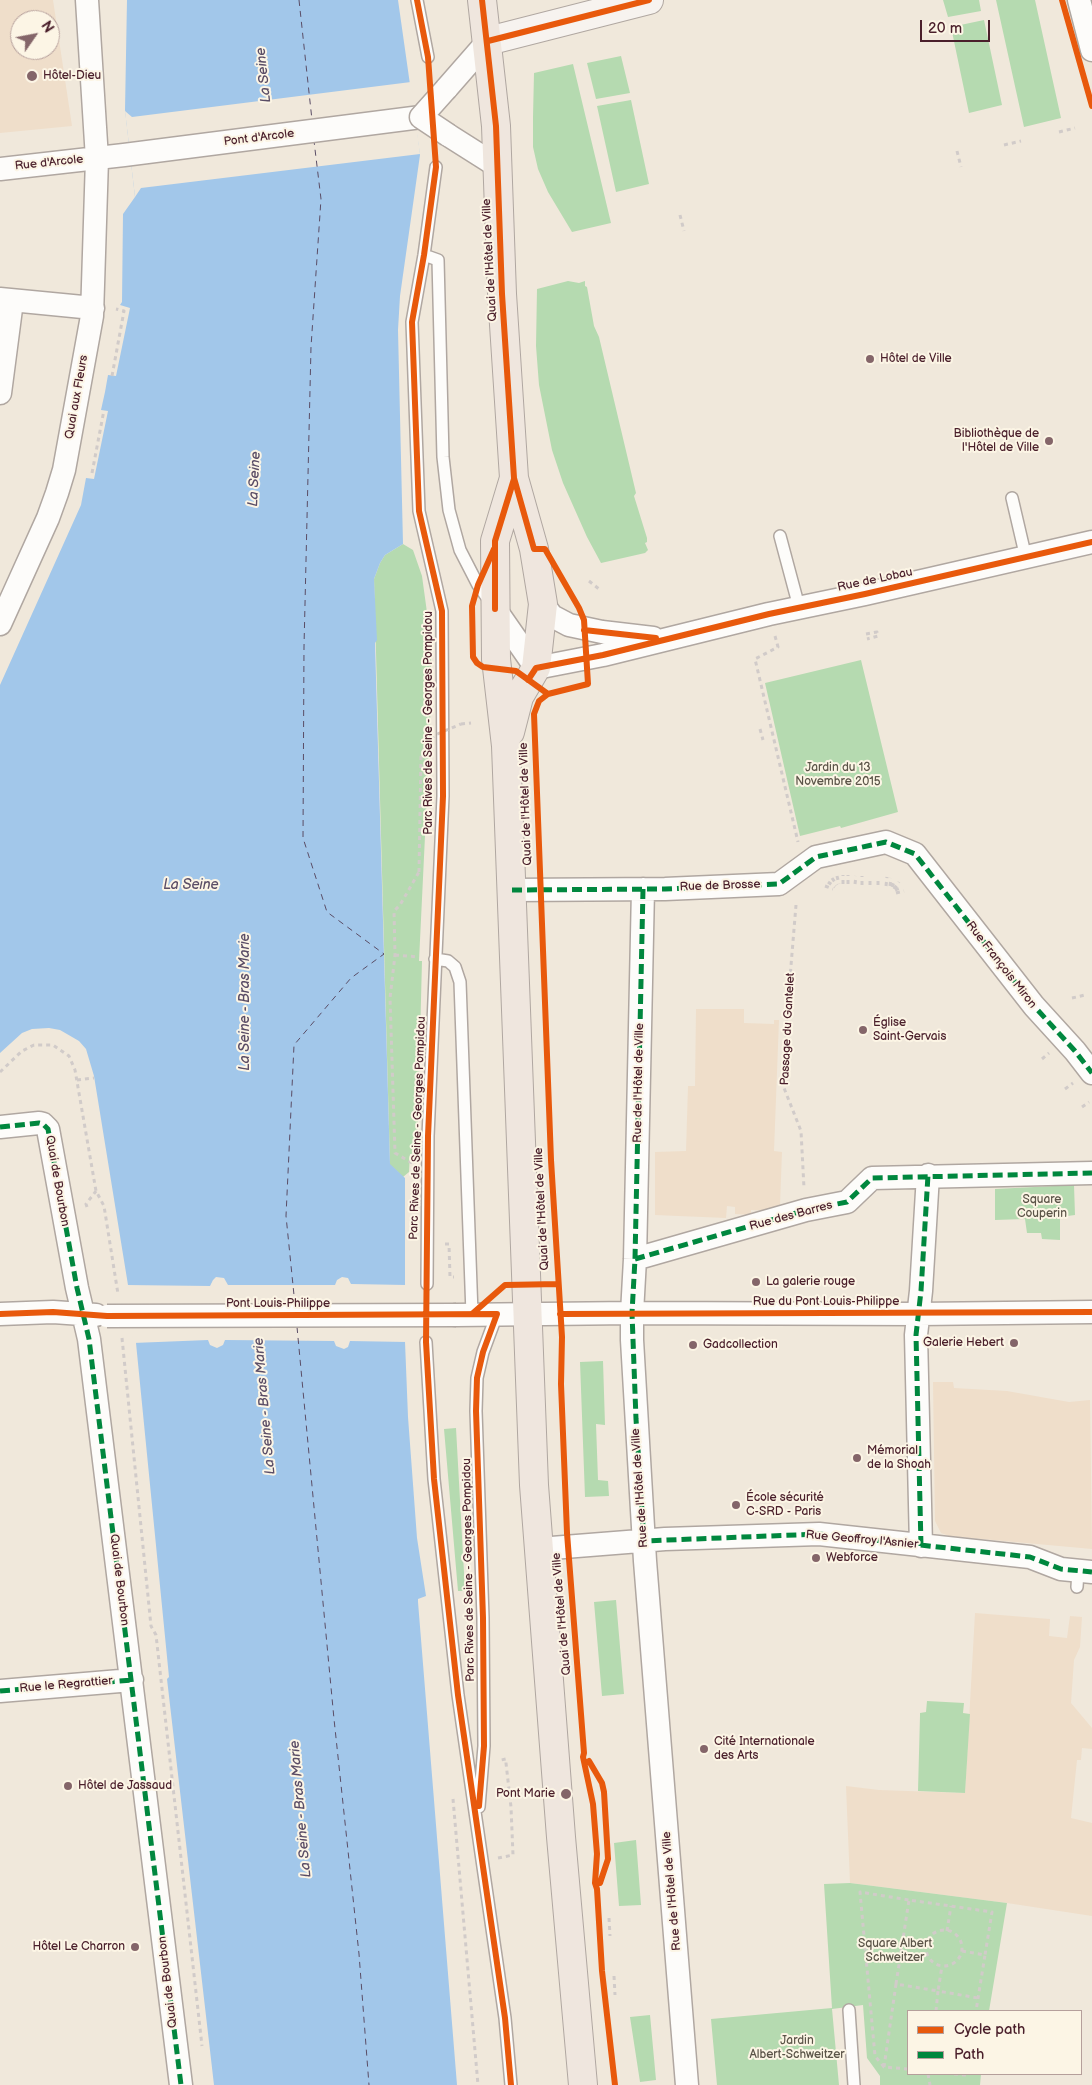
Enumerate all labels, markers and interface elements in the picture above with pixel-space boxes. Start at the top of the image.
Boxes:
north arrow [10,10,60,60]
scale bar [922,10,992,42]
text: N [37,18,57,36]
text: 20 m [928,19,962,38]
water label: La Seine [253,47,275,103]
marker: Hôtel-Dieu [25,69,39,83]
place label: Hôtel-Dieu [43,69,101,83]
street label: Pont d'Arcole [223,127,295,149]
street label: Rue d'Arcole [14,152,84,174]
street label: Quai de l'Hôtel de Ville [480,198,500,322]
place label: Hôtel de Ville [880,352,952,366]
marker: Hôtel de Ville [864,353,876,365]
street label: Quai aux Fleurs [63,354,91,440]
place label: Bibliothèque de l'Hôtel de Ville [953,427,1039,455]
marker: Bibliothèque de l'Hôtel de Ville [1043,435,1055,447]
water label: La Seine [245,451,265,507]
street label: Rue de Lobau [836,565,914,595]
street label: Parc Rives de Seine - Georges Pompidou [422,611,436,835]
street label: Quai de l'Hôtel de Ville [517,742,535,866]
park label: Jardin du 13 Novembre 2015 [795,761,881,789]
water label: La Seine [163,877,219,893]
street label: Rue de Brosse [679,877,761,895]
street label: Rue François Miron [963,919,1039,1011]
water label: La Seine - Bras Marie [237,933,253,1071]
street label: Passage du Gantelet [778,972,798,1086]
street label: Parc Rives de Seine - Georges Pompidou [407,1016,429,1240]
place label: Église Saint-Gervais [873,1016,946,1044]
street label: Rue de l'Hôtel de Ville [631,1023,647,1143]
marker: Église Saint-Gervais [857,1024,869,1036]
street label: Quai de Bourbon [42,1134,72,1228]
street label: Quai de l'Hôtel de Ville [532,1147,552,1271]
park label: Square Couperin [1017,1193,1067,1221]
street label: Rue des Barres [748,1198,834,1234]
place label: La galerie rouge [766,1275,855,1289]
marker: La galerie rouge [750,1276,762,1288]
street label: Rue du Pont Louis-Philippe [753,1295,899,1309]
street label: Pont Louis-Philippe [226,1297,330,1311]
place label: Galerie Hebert [923,1336,1004,1350]
water label: La Seine - Bras Marie [251,1337,279,1475]
marker: Galerie Hebert [1008,1337,1020,1349]
place label: Gadcollection [703,1338,778,1352]
marker: Gadcollection [687,1339,699,1351]
street label: Rue de l'Hôtel de Ville [629,1428,651,1548]
place label: Mémorial de la Shoah [867,1444,931,1472]
marker: Mémorial de la Shoah [851,1452,863,1464]
street label: Parc Rives de Seine - Georges Pompidou [460,1458,478,1682]
place label: École sécurité C-SRD - Paris [746,1491,824,1519]
marker: École sécurité C-SRD - Paris [730,1499,742,1511]
street label: Rue Geoffroy l'Asnier [805,1528,919,1552]
street label: Quai de Bourbon [106,1533,132,1627]
place label: Webforce [826,1551,878,1565]
street label: Quai de l'Hôtel de Ville [549,1552,575,1676]
marker: Webforce [810,1552,822,1564]
street label: Rue le Regrattier [19,1674,113,1696]
place label: Cité Internationale des Arts [714,1735,815,1763]
water label: La Seine - Bras Marie [287,1740,315,1878]
marker: Cité Internationale des Arts [698,1743,710,1755]
place label: Hôtel de Jassaud [78,1779,172,1793]
marker: Hôtel de Jassaud [62,1780,74,1792]
place label: Pont Marie [496,1787,555,1801]
marker: Pont Marie [559,1787,573,1801]
street label: Rue de l'Hôtel de Ville [660,1831,684,1951]
street label: Quai de Bourbon [155,1935,181,2029]
park label: Square Albert Schweitzer [858,1937,932,1965]
place label: Hôtel Le Charron [32,1940,125,1954]
marker: Hôtel Le Charron [129,1941,141,1953]
legend [907,2010,1082,2075]
text: Cycle path [954,2020,1025,2039]
park label: Jardin Albert-Schweitzer [749,2034,845,2062]
text: Path [954,2045,984,2064]

